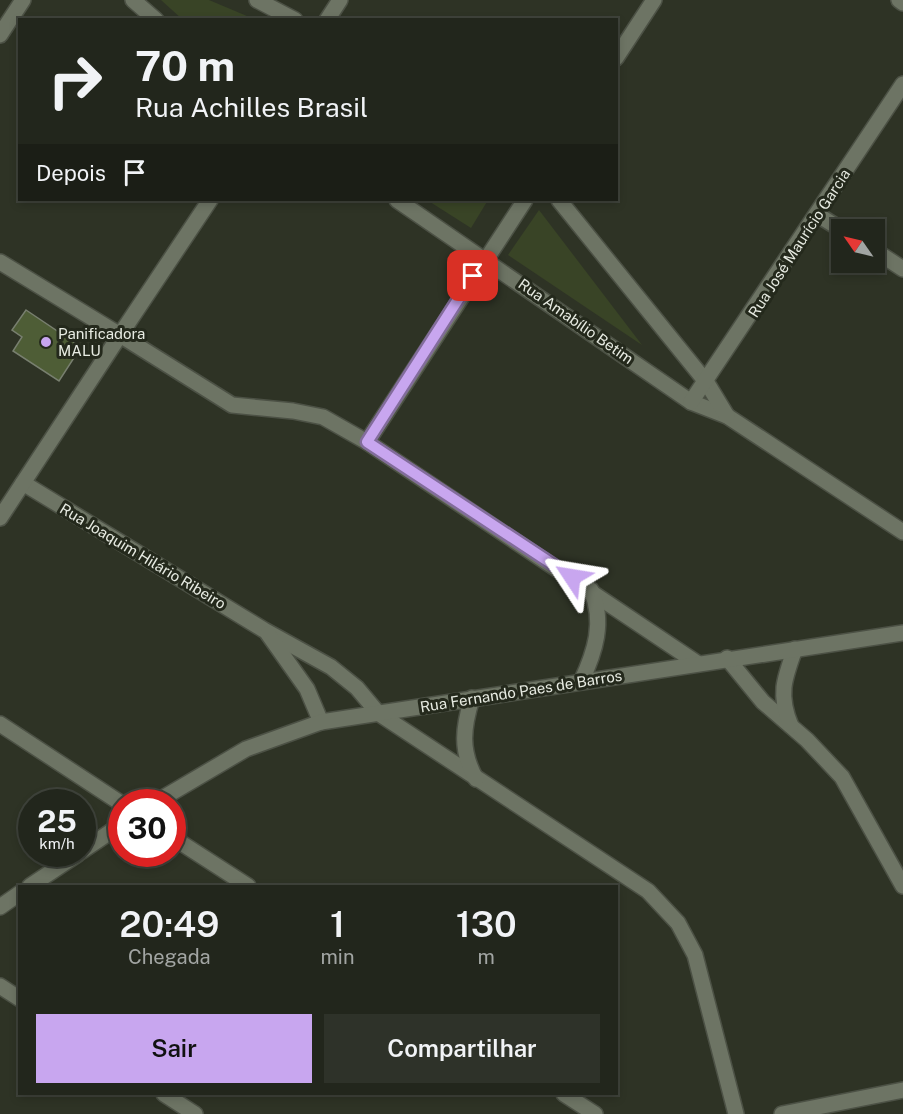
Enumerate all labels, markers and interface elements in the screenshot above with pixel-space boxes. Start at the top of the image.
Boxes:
text: 70 m [135,41,235,90]
icon: right [36,42,114,120]
text: Rua Achilles Brasil [135,91,368,123]
icon: arrive [118,156,151,189]
text: Depois [36,160,106,186]
street label: Rua José Maurício Garcia [745,166,853,320]
north arrow [831,219,885,273]
map controls [831,219,885,273]
pin [447,250,498,301]
icon: arrive [456,259,489,292]
street label: Rua Amabílio Betim [515,275,637,367]
place label: Panificadora MALU [58,325,145,359]
marker: Panificadora MALU [39,335,53,349]
street label: Rua Joaquim Hilário Ribeiro [57,500,229,612]
position arrow [540,545,604,609]
street label: Rua Fernando Paes de Barros [419,667,623,715]
speed limit sign: 30 [108,789,186,867]
text: 25 [37,803,77,839]
text: km/h [39,835,75,852]
text: 20:49 [119,903,219,945]
text: 1 [330,903,345,945]
text: 130 [456,903,517,945]
text: Chegada [128,945,211,969]
text: min [321,945,354,969]
text: m [478,945,495,969]
button: Sair [36,1014,312,1083]
button: Compartilhar [324,1014,600,1083]

